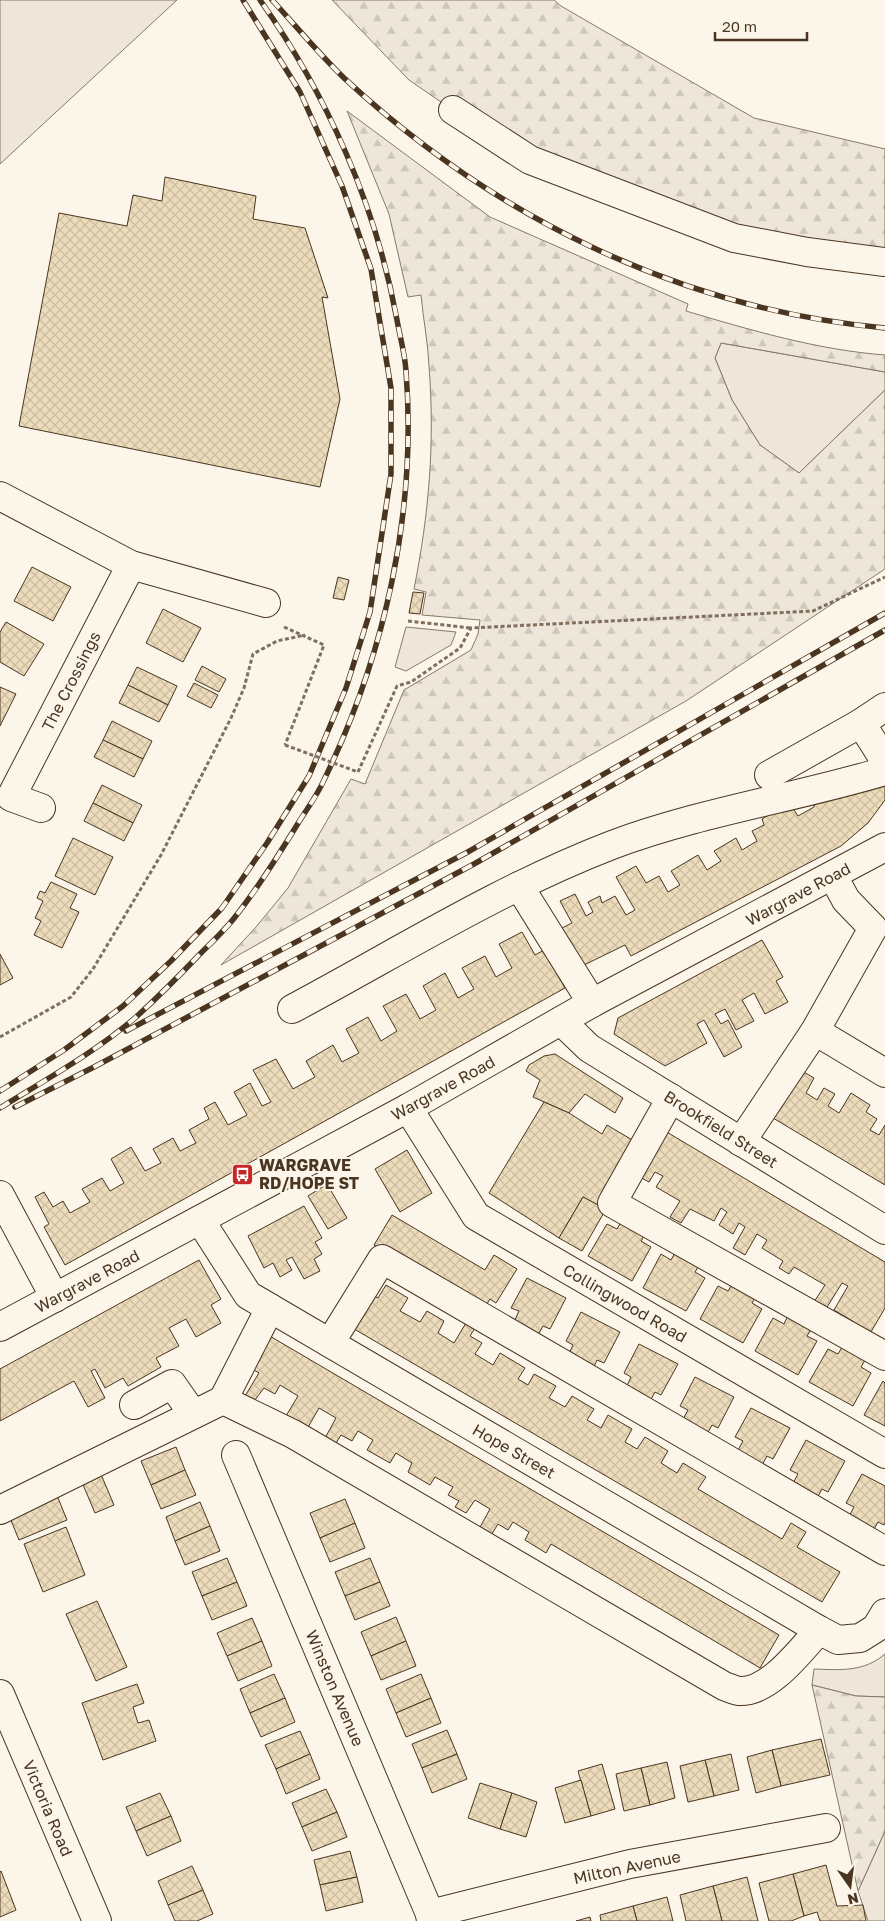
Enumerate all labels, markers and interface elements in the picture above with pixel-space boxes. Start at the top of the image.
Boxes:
scale bar [715,10,808,42]
text: 20 m [722,17,757,35]
street label: The Crossings [37,628,105,734]
street label: Wargrave Road [742,858,854,930]
street label: Wargrave Road [388,1051,498,1125]
street label: Brookfield Street [660,1086,782,1172]
place label: WARGRAVE RD/HOPE ST [259,1155,360,1193]
bus stop icon: WARGRAVE RD/HOPE ST [231,1162,255,1186]
street label: Wargrave Road [31,1245,143,1317]
street label: Collingwood Road [559,1259,691,1347]
street label: Hope Street [469,1419,559,1483]
street label: Winston Avenue [302,1627,368,1749]
street label: Victoria Road [19,1757,77,1859]
street label: Milton Avenue [572,1846,682,1888]
north arrow [825,1861,875,1911]
text: N [846,1890,860,1909]

